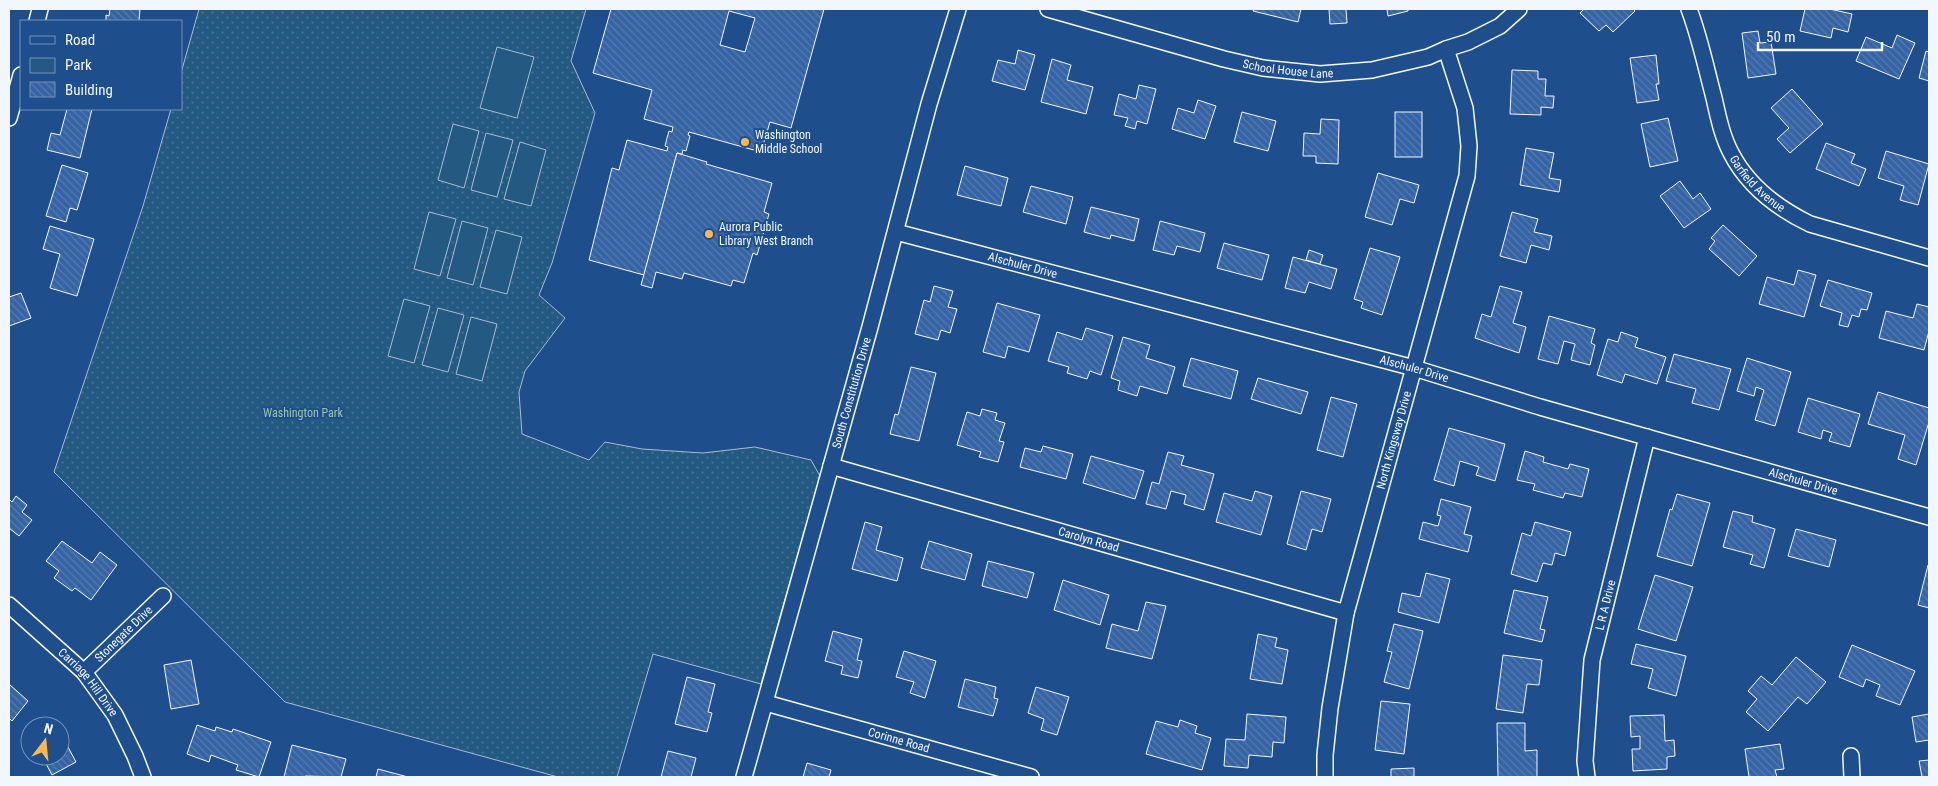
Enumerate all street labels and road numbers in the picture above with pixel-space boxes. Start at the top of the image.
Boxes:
street label: School House Lane [1241,57,1334,81]
street label: Garfield Avenue [1727,153,1788,215]
street label: Alschuler Drive [987,249,1059,281]
street label: South Constitution Drive [829,335,874,450]
street label: Alschuler Drive [1378,352,1451,385]
street label: North Kingsway Drive [1374,389,1414,491]
street label: Alschuler Drive [1767,465,1840,498]
street label: Carolyn Road [1057,524,1121,555]
street label: L R A Drive [1593,578,1619,632]
street label: Stonegate Drive [92,603,156,665]
street label: Carriage Hill Drive [55,645,121,719]
street label: Corinne Road [867,725,931,755]

